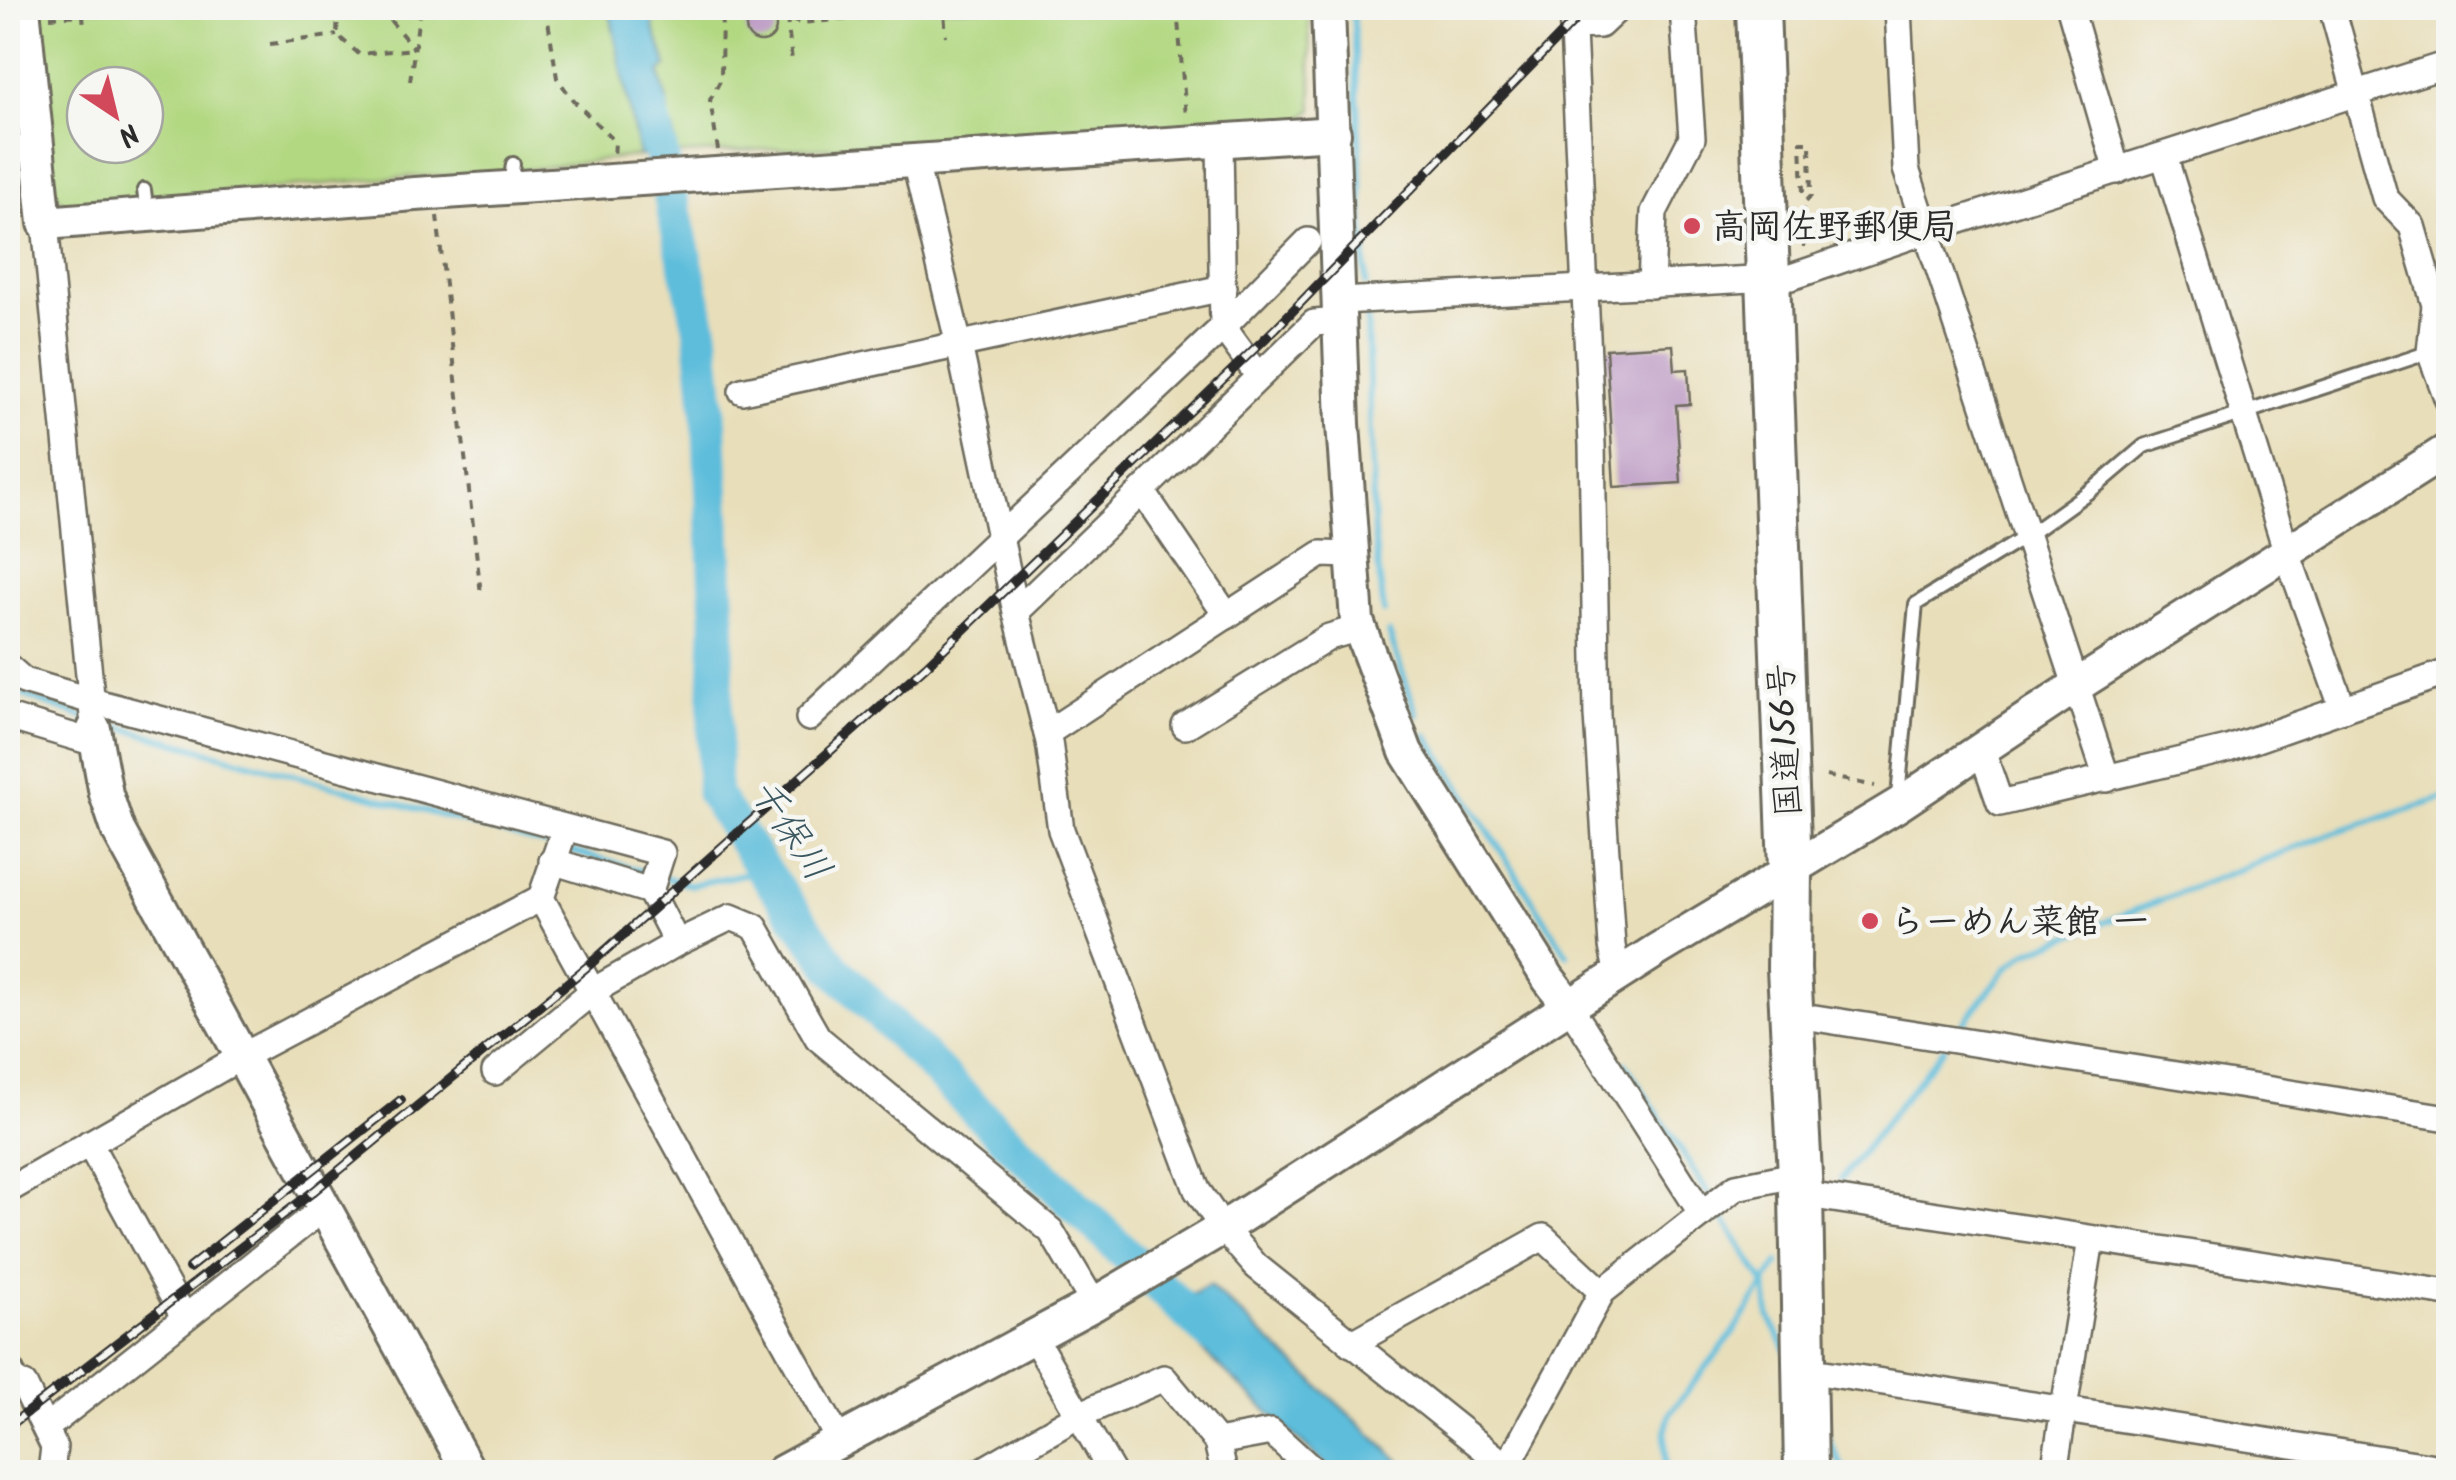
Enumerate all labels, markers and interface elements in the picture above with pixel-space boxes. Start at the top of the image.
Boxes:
north arrow [65,65,165,165]
text: N [107,110,148,157]
place label: 高岡佐野郵便局 [1712,201,1957,257]
marker: 高岡佐野郵便局 [1681,215,1703,237]
street label: 国道156号 [1755,661,1819,818]
water label: 千保川 [732,767,845,895]
place label: らーめん菜館 一 [1890,896,2148,952]
marker: らーめん菜館 一 [1859,910,1881,932]

